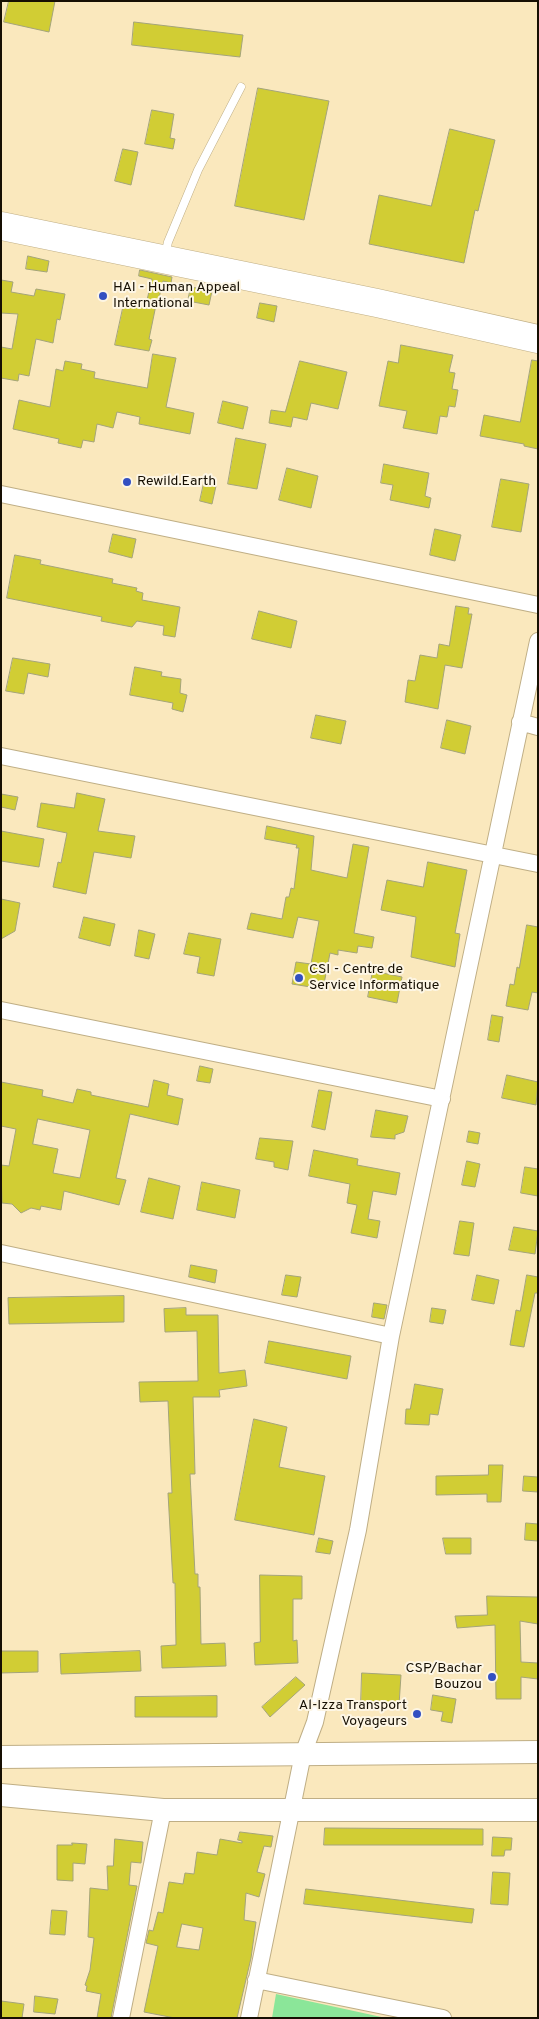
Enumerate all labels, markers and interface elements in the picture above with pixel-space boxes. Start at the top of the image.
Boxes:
place label: HAI - Human Appeal International [113,280,240,312]
marker: HAI - Human Appeal International [97,290,109,302]
place label: Rewild.Earth [137,474,216,490]
marker: Rewild.Earth [121,476,133,488]
place label: CSI - Centre de Service Informatique [309,962,439,994]
marker: CSI - Centre de Service Informatique [293,972,305,984]
place label: CSP/Bachar Bouzou [406,1661,482,1694]
marker: CSP/Bachar Bouzou [486,1671,498,1683]
place label: Al-Izza Transport Voyageurs [299,1698,407,1730]
marker: Al-Izza Transport Voyageurs [411,1708,423,1720]

